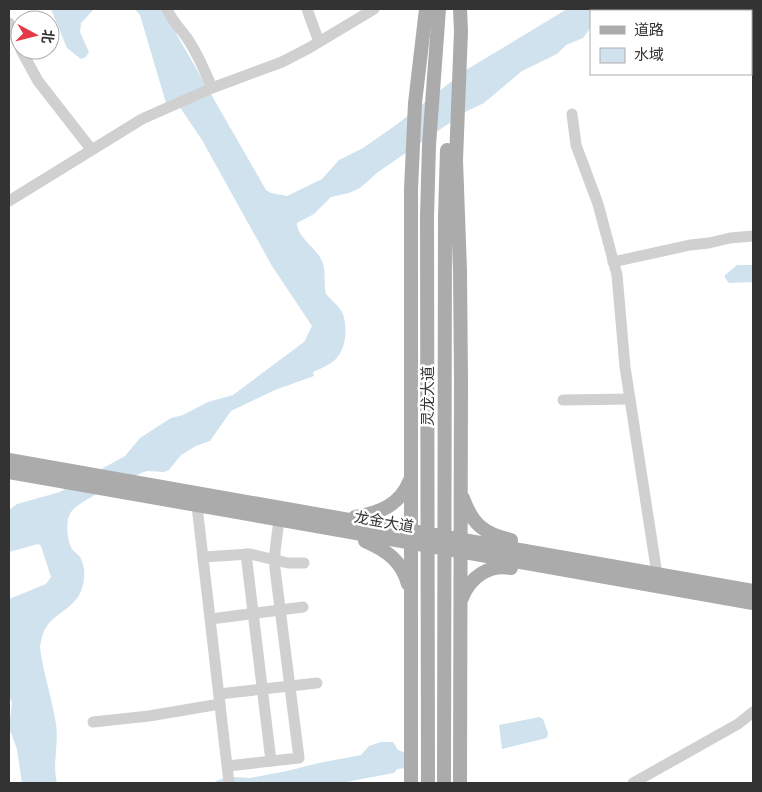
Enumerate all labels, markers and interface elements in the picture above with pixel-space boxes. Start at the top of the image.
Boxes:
north arrow [10,10,60,60]
legend [590,10,752,75]
text: 道路 [634,20,664,39]
text: 北 [39,29,58,45]
text: 水域 [634,45,664,64]
street label: 灵龙大道 [418,366,437,426]
street label: 龙金大道 [353,507,415,536]

